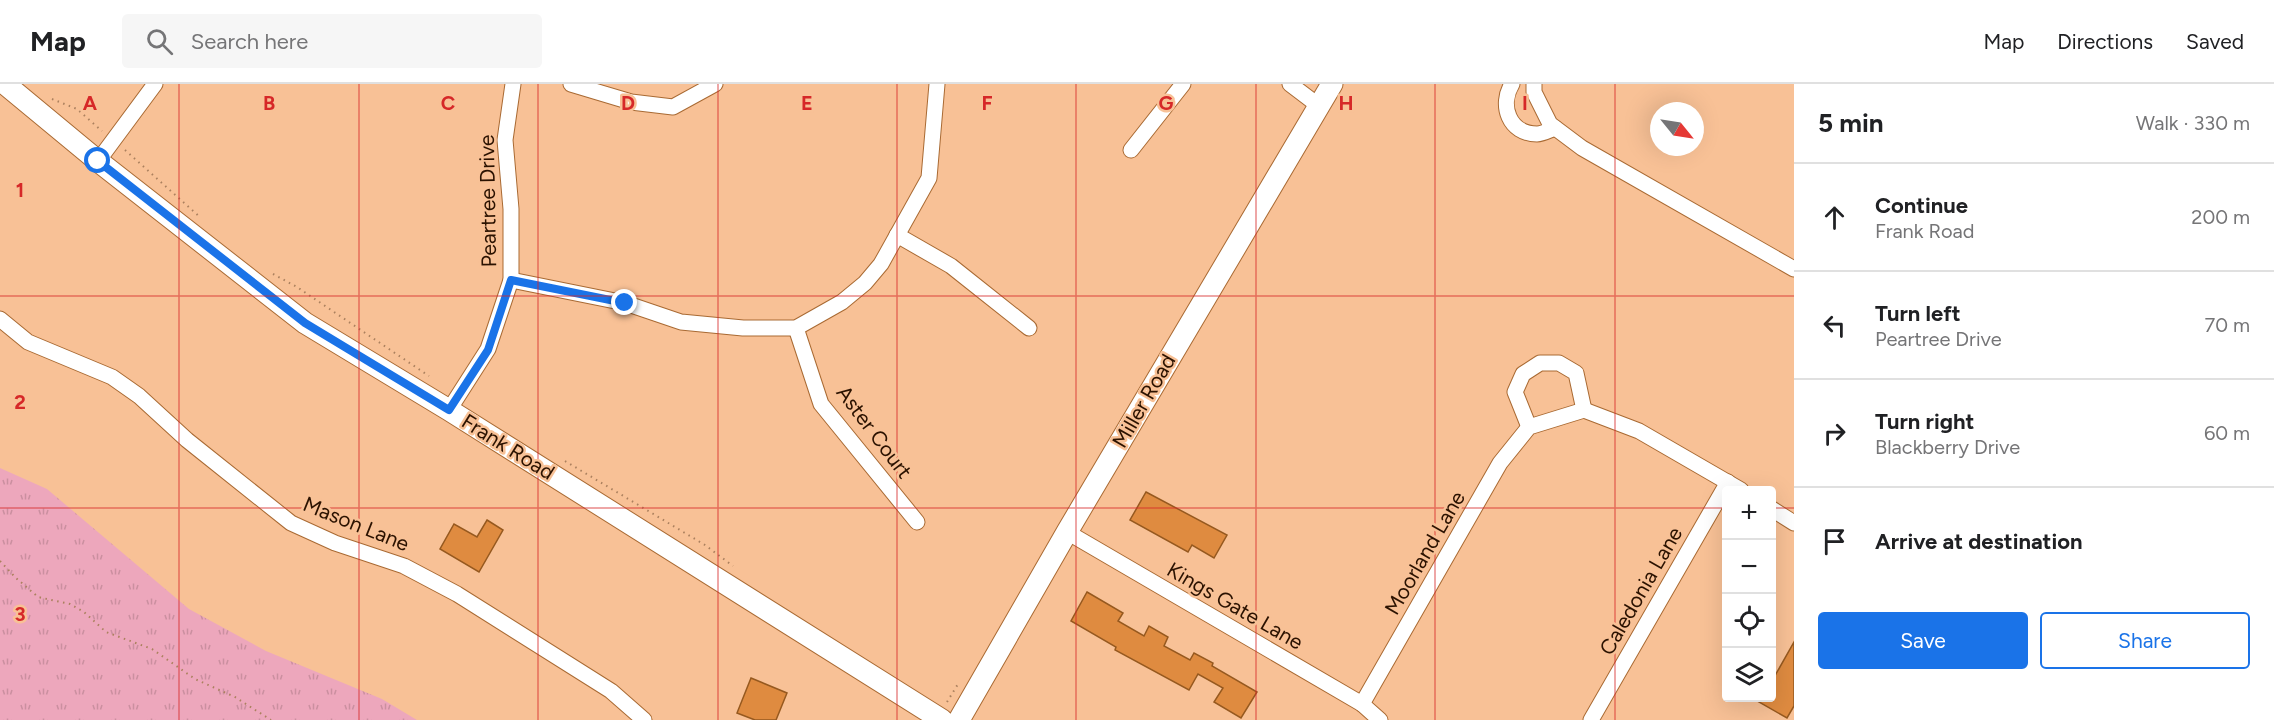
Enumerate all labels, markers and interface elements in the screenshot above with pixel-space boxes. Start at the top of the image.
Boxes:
search box [122,14,542,68]
text: Map [30,24,86,58]
icon: search [143,25,176,58]
text: Search here [191,28,308,55]
text: Map [1983,29,2024,54]
text: Directions [2057,29,2153,54]
text: Saved [2186,29,2244,54]
text: A [83,91,98,115]
text: B [263,91,275,115]
text: C [441,91,455,115]
text: D [621,91,635,115]
text: E [801,91,813,115]
text: F [981,91,993,115]
text: G [1159,91,1174,115]
text: H [1339,91,1354,115]
text: I [1522,91,1528,115]
north arrow [1650,102,1704,156]
text: 5 min [1818,107,1884,139]
text: Walk · 330 m [2136,111,2250,135]
street label: Peartree Drive [474,134,501,268]
route start [84,147,110,173]
text: 1 [16,178,24,202]
text: Continue [1875,192,1968,219]
icon: ahead [1818,201,1851,234]
text: 200 m [2191,205,2250,229]
text: Frank Road [1875,219,1974,243]
route end [611,289,637,315]
text: Turn left [1875,300,1961,327]
icon: left [1818,309,1851,342]
text: 70 m [2204,313,2250,337]
text: Peartree Drive [1875,327,2002,351]
street label: Miller Road [1107,349,1180,452]
street label: Aster Court [831,380,917,483]
text: 2 [14,390,26,414]
street label: Frank Road [457,408,559,485]
text: Turn right [1875,408,1974,435]
icon: right [1818,417,1851,450]
text: 60 m [2204,421,2250,445]
text: Blackberry Drive [1875,435,2020,459]
street label: Moorland Lane [1379,486,1470,619]
map controls [1722,486,1776,702]
button: + [1722,486,1776,540]
street label: Mason Lane [300,491,413,556]
street label: Caledonia Lane [1594,522,1687,659]
icon: arrive [1818,525,1851,558]
text: Arrive at destination [1875,528,2083,555]
button: − [1722,540,1776,594]
street label: Kings Gate Lane [1163,557,1308,655]
button: locate [1722,594,1776,648]
text: 3 [14,602,26,626]
button: Save [1818,612,2028,669]
button: Share [2040,612,2250,669]
button: layers [1722,648,1776,702]

